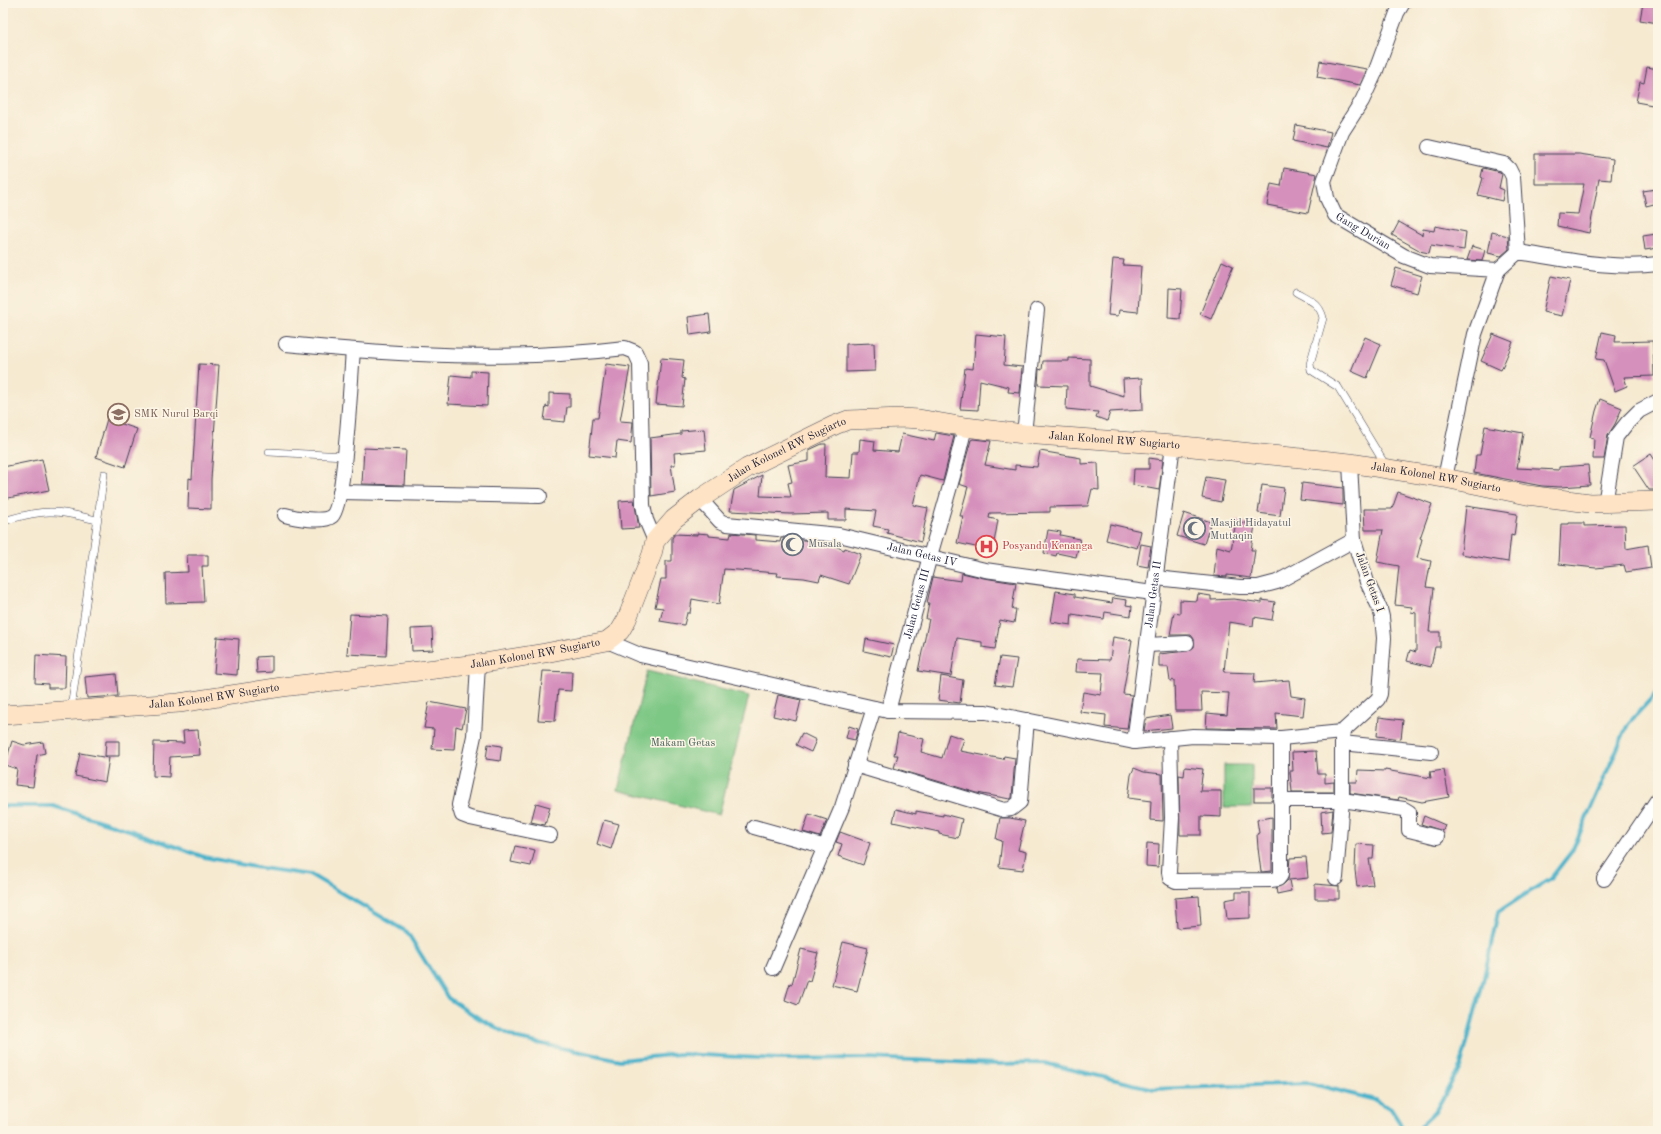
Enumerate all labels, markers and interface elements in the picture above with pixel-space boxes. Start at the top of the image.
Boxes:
street label: Gang Durian [1334,211,1392,252]
school or university icon: SMK Nurul Barqi [106,401,132,427]
place label: SMK Nurul Barqi [134,409,218,420]
street label: Jalan Kolonel RW Sugiarto [725,416,848,485]
street label: Jalan Kolonel RW Sugiarto [1048,430,1181,451]
street label: Jalan Kolonel RW Sugiarto [1370,461,1502,495]
mosque icon: Masjid Hidayatul Muttaqin [1181,516,1207,542]
place label: Masjid Hidayatul Muttaqin [1210,518,1291,542]
mosque icon: Musala [779,531,805,557]
hospital icon: Posyandu Kenanga [973,533,999,559]
place label: Musala [808,539,842,550]
street label: Jalan Getas IV [886,541,958,569]
place label: Posyandu Kenanga [1002,541,1093,552]
street label: Jalan Getas I [1353,550,1385,614]
street label: Jalan Getas II [1144,560,1163,629]
street label: Jalan Getas III [902,568,932,640]
street label: Jalan Kolonel RW Sugiarto [469,637,601,670]
street label: Jalan Kolonel RW Sugiarto [148,682,280,711]
park label: Makam Getas [651,738,716,749]

